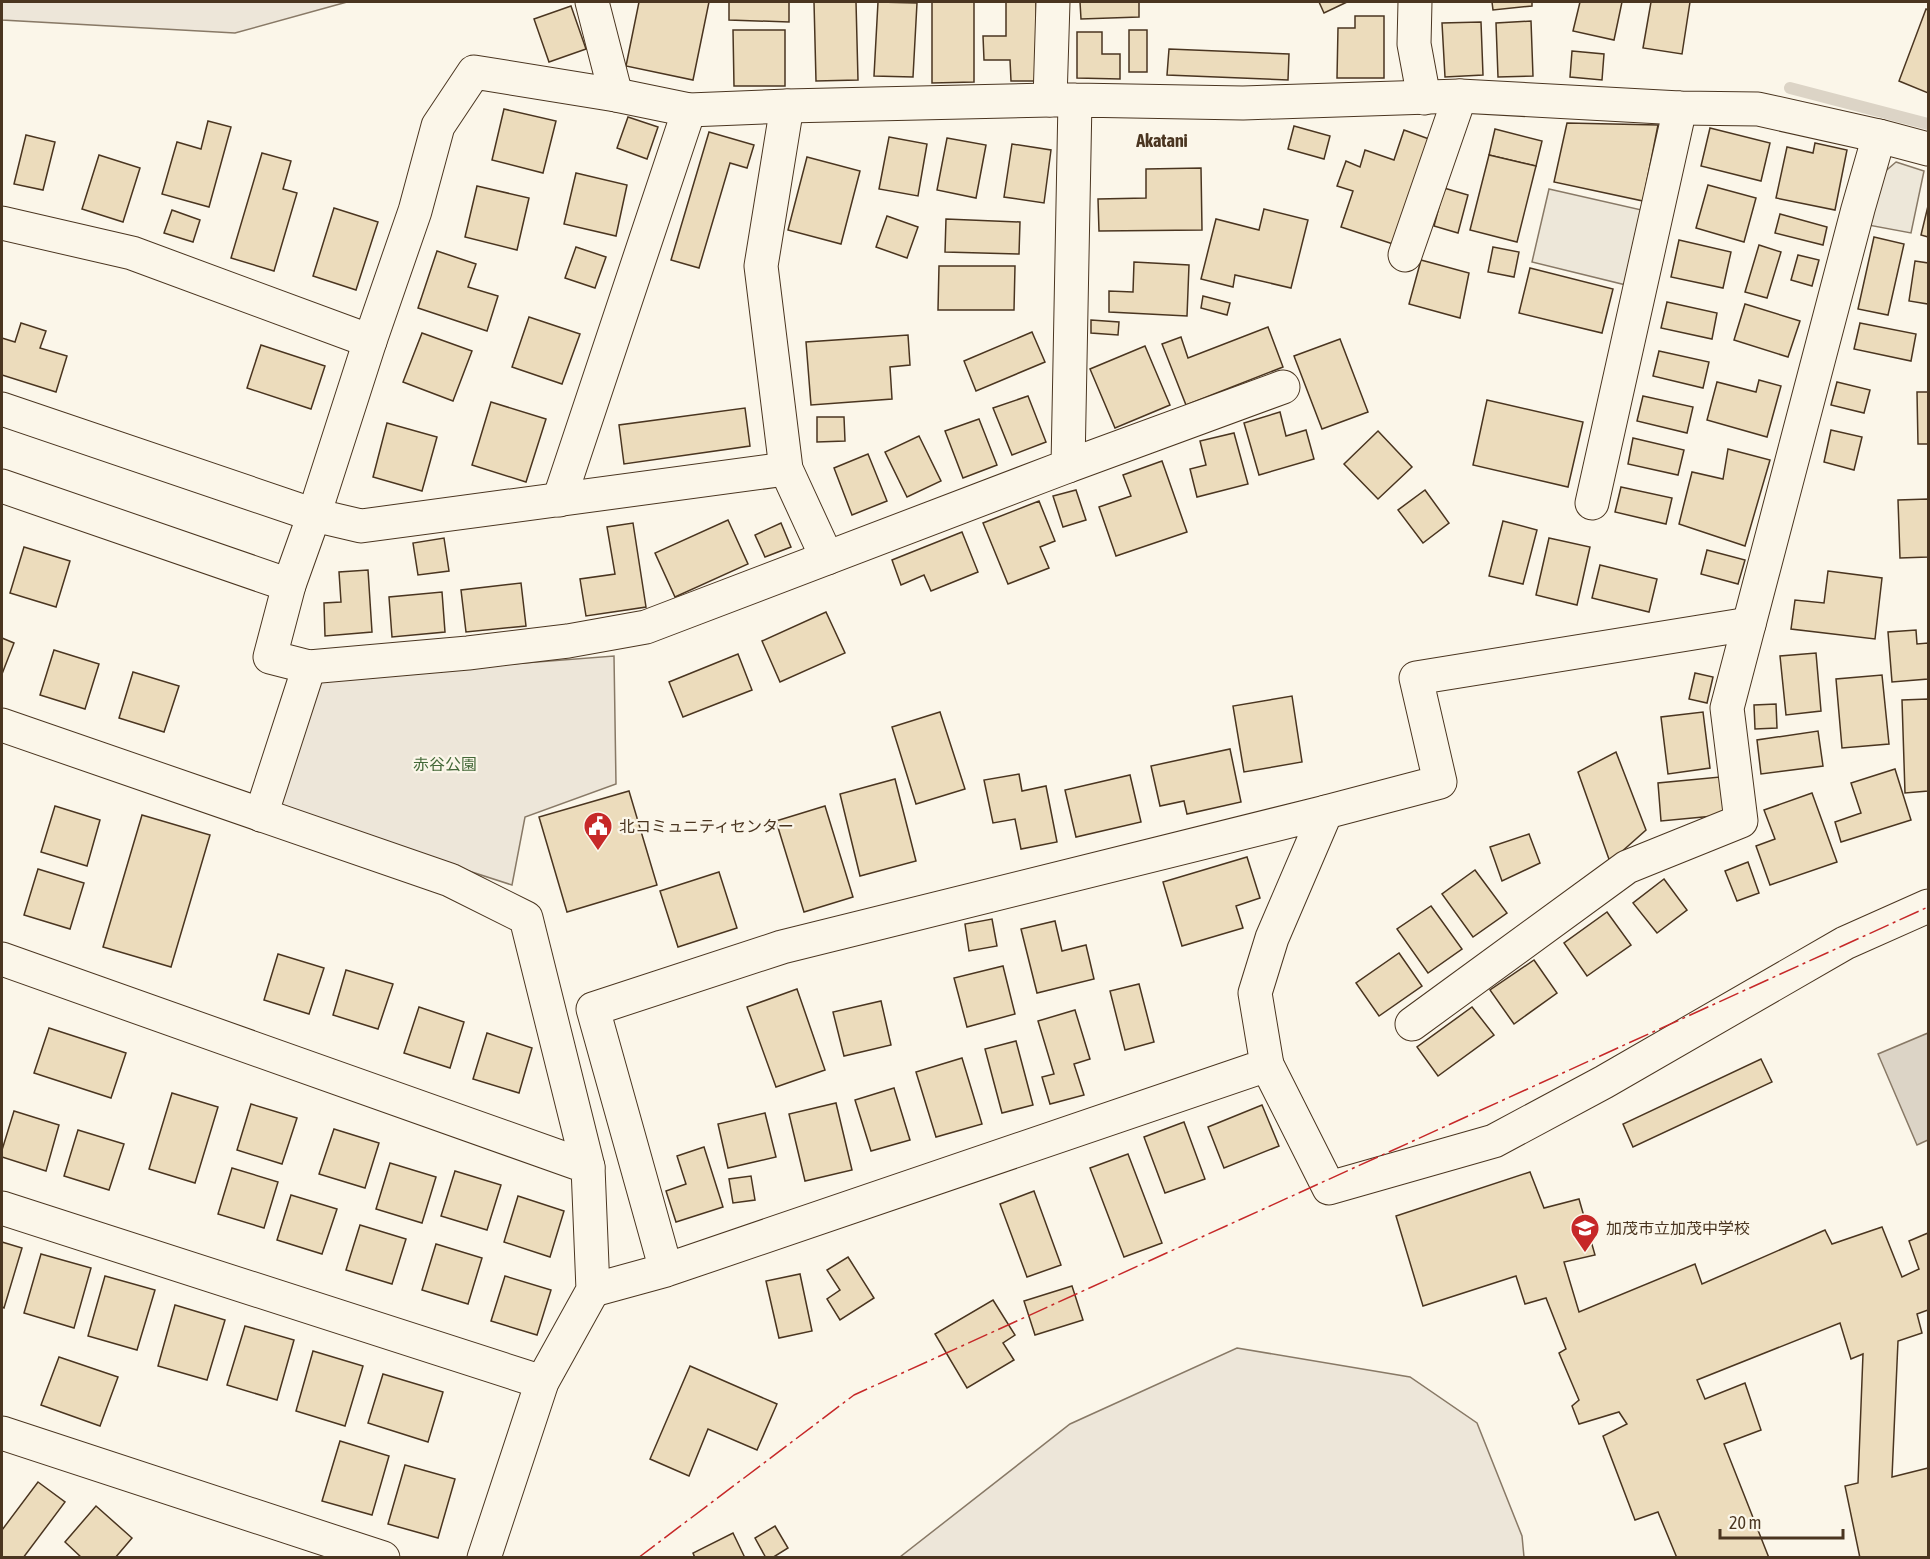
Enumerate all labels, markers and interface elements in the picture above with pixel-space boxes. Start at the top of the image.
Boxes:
district label: Akatani [1135,130,1188,151]
park label: 赤谷公園 [413,755,477,773]
public building icon: 北コミュニティセンター [582,810,614,852]
place label: 北コミュニティセンター [619,817,794,835]
school or university icon: 加茂市立加茂中学校 [1569,1212,1601,1254]
place label: 加茂市立加茂中学校 [1606,1219,1750,1237]
scale bar [1720,1502,1843,1540]
text: 20 m [1729,1512,1761,1533]

